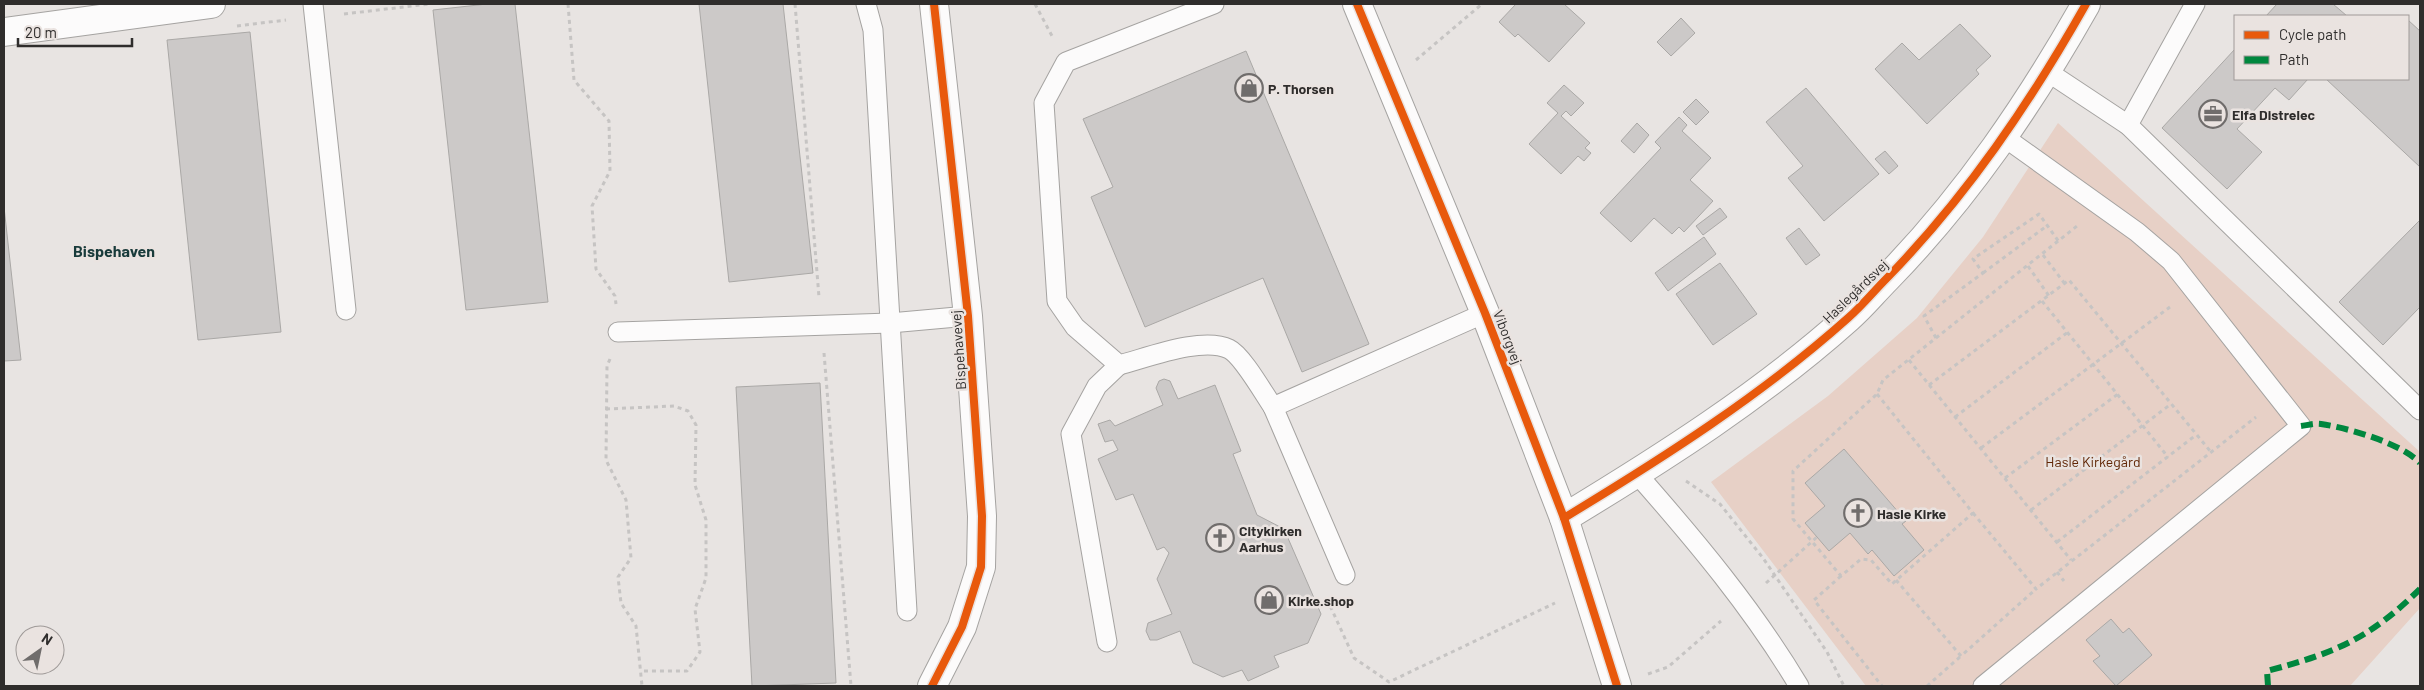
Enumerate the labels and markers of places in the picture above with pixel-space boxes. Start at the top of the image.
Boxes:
shop icon: P. Thorsen [1234,73,1264,103]
place label: P. Thorsen [1268,80,1334,97]
office icon: Elfa Distrelec [2198,99,2228,129]
place label: Elfa Distrelec [2232,106,2316,123]
church icon: Hasle Kirke [1843,498,1873,528]
place label: Hasle Kirke [1877,505,1947,522]
place label: Citykirken Aarhus [1239,522,1302,555]
church icon: Citykirken Aarhus [1205,523,1235,553]
shop icon: Kirke.shop [1254,585,1284,615]
place label: Kirke.shop [1288,592,1354,609]

